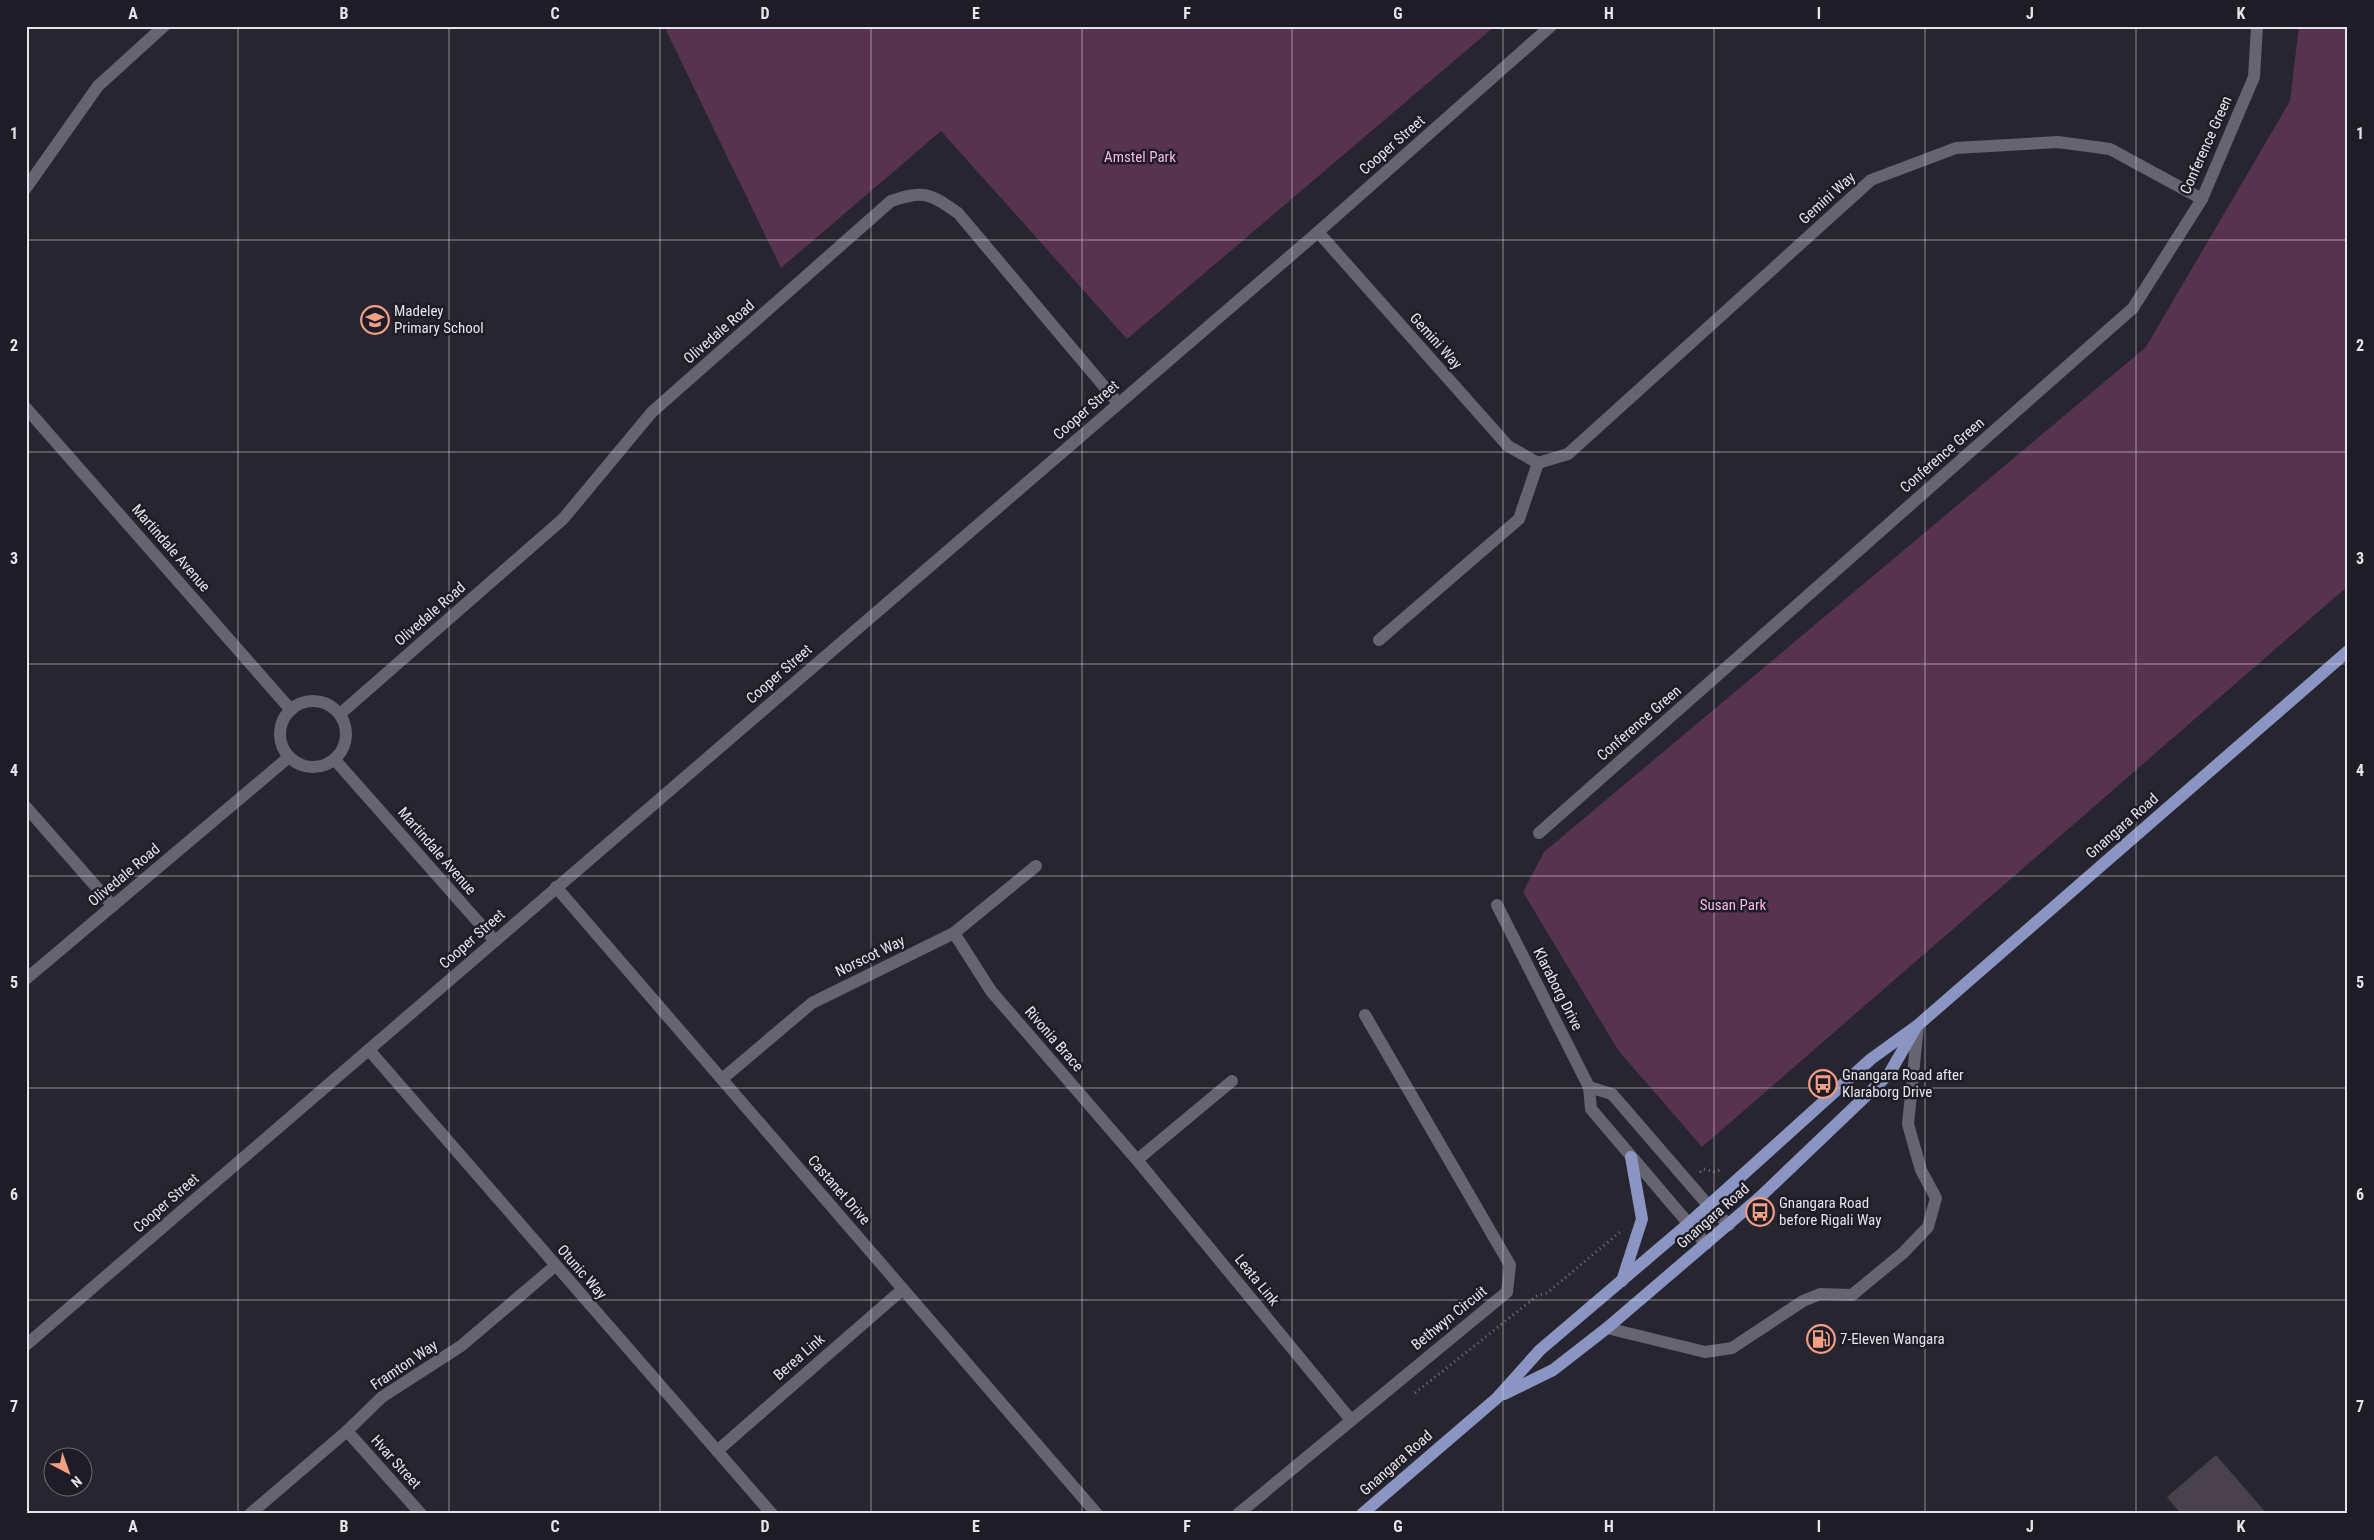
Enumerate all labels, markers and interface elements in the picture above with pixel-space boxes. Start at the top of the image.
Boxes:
text: A [128,4,138,23]
text: B [340,4,349,23]
text: C [550,4,560,23]
text: D [760,4,770,23]
text: E [972,4,980,23]
text: F [1183,4,1191,23]
text: G [1393,4,1403,23]
text: H [1604,4,1614,23]
text: I [1817,4,1821,23]
text: J [2026,4,2034,23]
text: K [2237,4,2246,23]
street label: Conference Green [2176,93,2236,197]
street label: Cooper Street [1355,112,1429,178]
text: 1 [10,124,18,143]
text: 1 [2356,124,2364,143]
park label: Amstel Park [1104,148,1176,166]
street label: Gemini Way [1795,168,1859,228]
street label: Olivedale Road [680,296,758,368]
place label: Madeley Primary School [394,302,484,337]
school or university icon: Madeley Primary School [360,305,390,335]
street label: Gemini Way [1406,309,1466,373]
text: 2 [10,336,18,355]
text: 2 [2356,336,2364,355]
street label: Cooper Street [1049,377,1123,443]
street label: Conference Green [1896,414,1988,496]
street label: Martindale Avenue [128,500,214,596]
text: 3 [10,549,18,568]
text: 3 [2356,549,2364,568]
street label: Olivedale Road [391,578,469,650]
street label: Cooper Street [742,641,816,707]
street label: Conference Green [1593,682,1685,764]
text: 4 [10,761,18,780]
text: 4 [2356,761,2364,780]
street label: Gnangara Road [2082,790,2162,862]
street label: Martindale Avenue [394,803,480,899]
street label: Olivedale Road [85,840,163,910]
park label: Susan Park [1700,896,1766,914]
street label: Cooper Street [435,906,509,972]
street label: Norscot Way [832,931,908,981]
street label: Klaraborg Drive [1529,945,1587,1033]
text: 5 [10,973,18,992]
text: 5 [2356,973,2364,992]
street label: Rivonia Brace [1021,1003,1087,1075]
place label: Gnangara Road after Klaraborg Drive [1842,1066,1964,1101]
bus stop icon: Gnangara Road after Klaraborg Drive [1808,1069,1838,1099]
street label: Castanet Drive [804,1152,874,1228]
street label: Cooper Street [129,1170,203,1236]
street label: Gnangara Road [1673,1180,1753,1252]
text: 6 [10,1185,18,1204]
text: 6 [2356,1185,2364,1204]
place label: Gnangara Road before Rigali Way [1779,1194,1881,1229]
bus stop icon: Gnangara Road before Rigali Way [1745,1197,1775,1227]
street label: Otunic Way [553,1241,611,1303]
street label: Leata Link [1231,1251,1283,1310]
street label: Bethwyn Circuit [1408,1282,1490,1354]
fuel station icon: 7-Eleven Wangara [1806,1324,1836,1354]
street label: Berea Link [770,1330,828,1384]
place label: 7-Eleven Wangara [1840,1330,1945,1348]
street label: Framton Way [367,1336,441,1394]
text: 7 [10,1397,18,1416]
text: 7 [2356,1397,2364,1416]
street label: Gnangara Road [1356,1427,1436,1499]
street label: Hvar Street [367,1431,425,1493]
north arrow [42,1448,92,1498]
text: N [68,1473,85,1491]
text: A [128,1517,138,1536]
text: B [340,1517,349,1536]
text: C [550,1517,560,1536]
text: D [760,1517,770,1536]
text: E [972,1517,980,1536]
text: F [1183,1517,1191,1536]
text: G [1393,1517,1403,1536]
text: H [1604,1517,1614,1536]
text: I [1817,1517,1821,1536]
text: J [2026,1517,2034,1536]
text: K [2237,1517,2246,1536]

